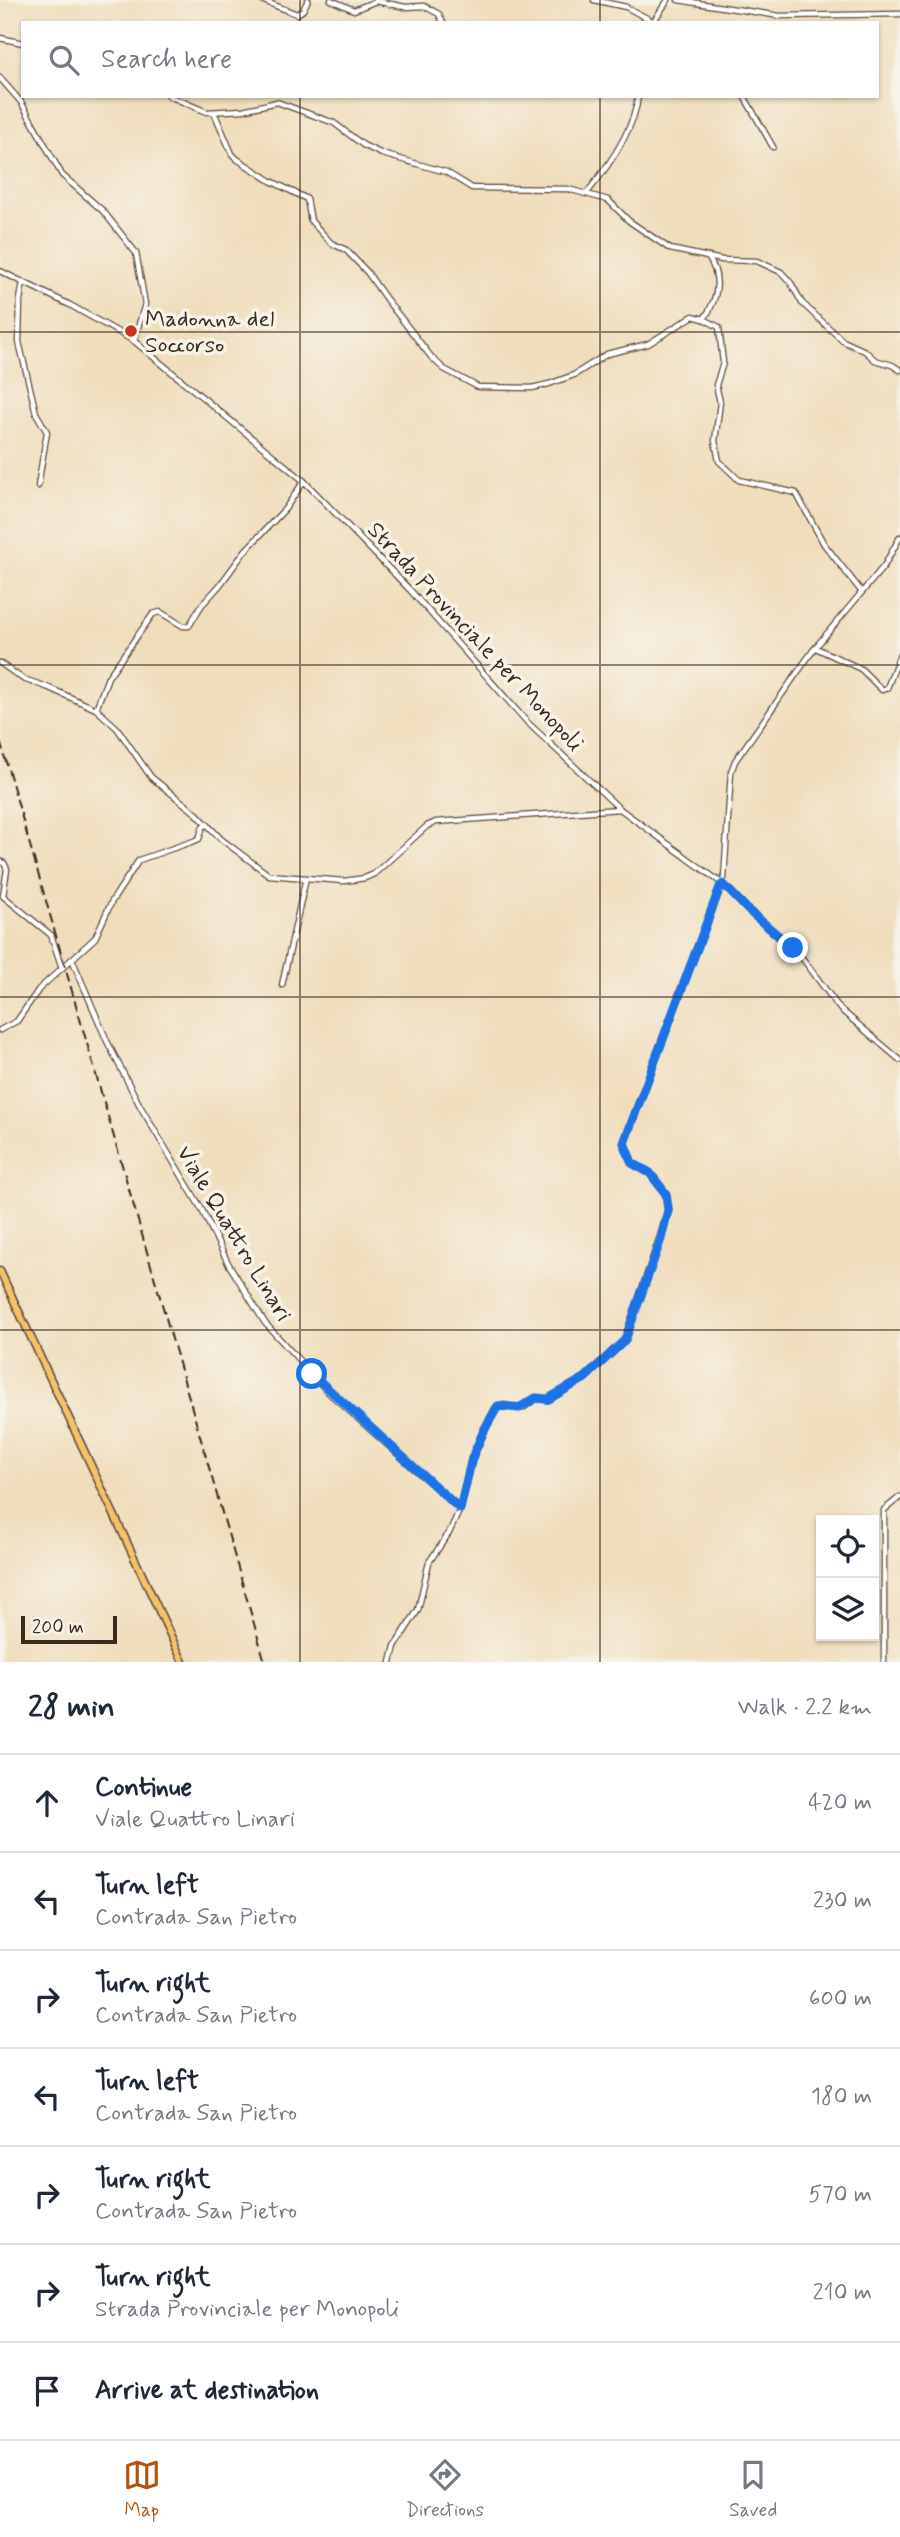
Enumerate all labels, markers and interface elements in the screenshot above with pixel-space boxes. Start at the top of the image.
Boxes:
search box [21,21,879,98]
icon: search [45,41,83,79]
text: Search here [101,43,232,77]
place label: Madonna del Soccorso [145,305,274,361]
marker: Madonna del Soccorso [123,323,139,339]
street label: Strada Provinciale per Monopoli [360,516,589,759]
route end [777,932,808,963]
street label: Viale Quattro Linari [169,1141,298,1328]
route start [296,1358,327,1389]
map controls [816,1515,879,1641]
button: locate [816,1515,879,1578]
button: layers [816,1578,879,1641]
scale bar [21,1613,117,1645]
text: 200 m [32,1615,84,1640]
text: 28 min [28,1688,115,1727]
text: Walk · 2.2 km [738,1693,872,1723]
text: Continue [95,1771,192,1805]
icon: ahead [28,1784,66,1822]
text: 420 m [808,1788,872,1818]
text: Viale Quattro Linari [95,1805,295,1835]
text: Turn left [95,1869,199,1903]
icon: left [28,1882,66,1920]
text: 230 m [813,1886,872,1916]
text: Contrada San Pietro [95,1903,297,1933]
text: Turn right [95,1967,211,2001]
icon: right [28,1980,66,2018]
text: 600 m [809,1984,872,2014]
text: Contrada San Pietro [95,2001,297,2031]
text: Turn left [95,2065,199,2099]
icon: left [28,2078,66,2116]
text: 180 m [811,2082,872,2112]
text: Contrada San Pietro [95,2099,297,2129]
text: Turn right [95,2163,211,2197]
icon: right [28,2176,66,2214]
text: 570 m [808,2180,872,2210]
text: Contrada San Pietro [95,2197,297,2227]
text: Turn right [95,2261,211,2295]
icon: right [28,2274,66,2312]
text: 210 m [812,2278,872,2308]
text: Strada Provinciale per Monopoli [95,2295,399,2325]
icon: arrive [28,2372,66,2410]
text: Arrive at destination [95,2374,319,2408]
tab: Map [123,2456,161,2523]
tab: Directions [406,2456,484,2523]
tab: Saved [729,2456,777,2523]

